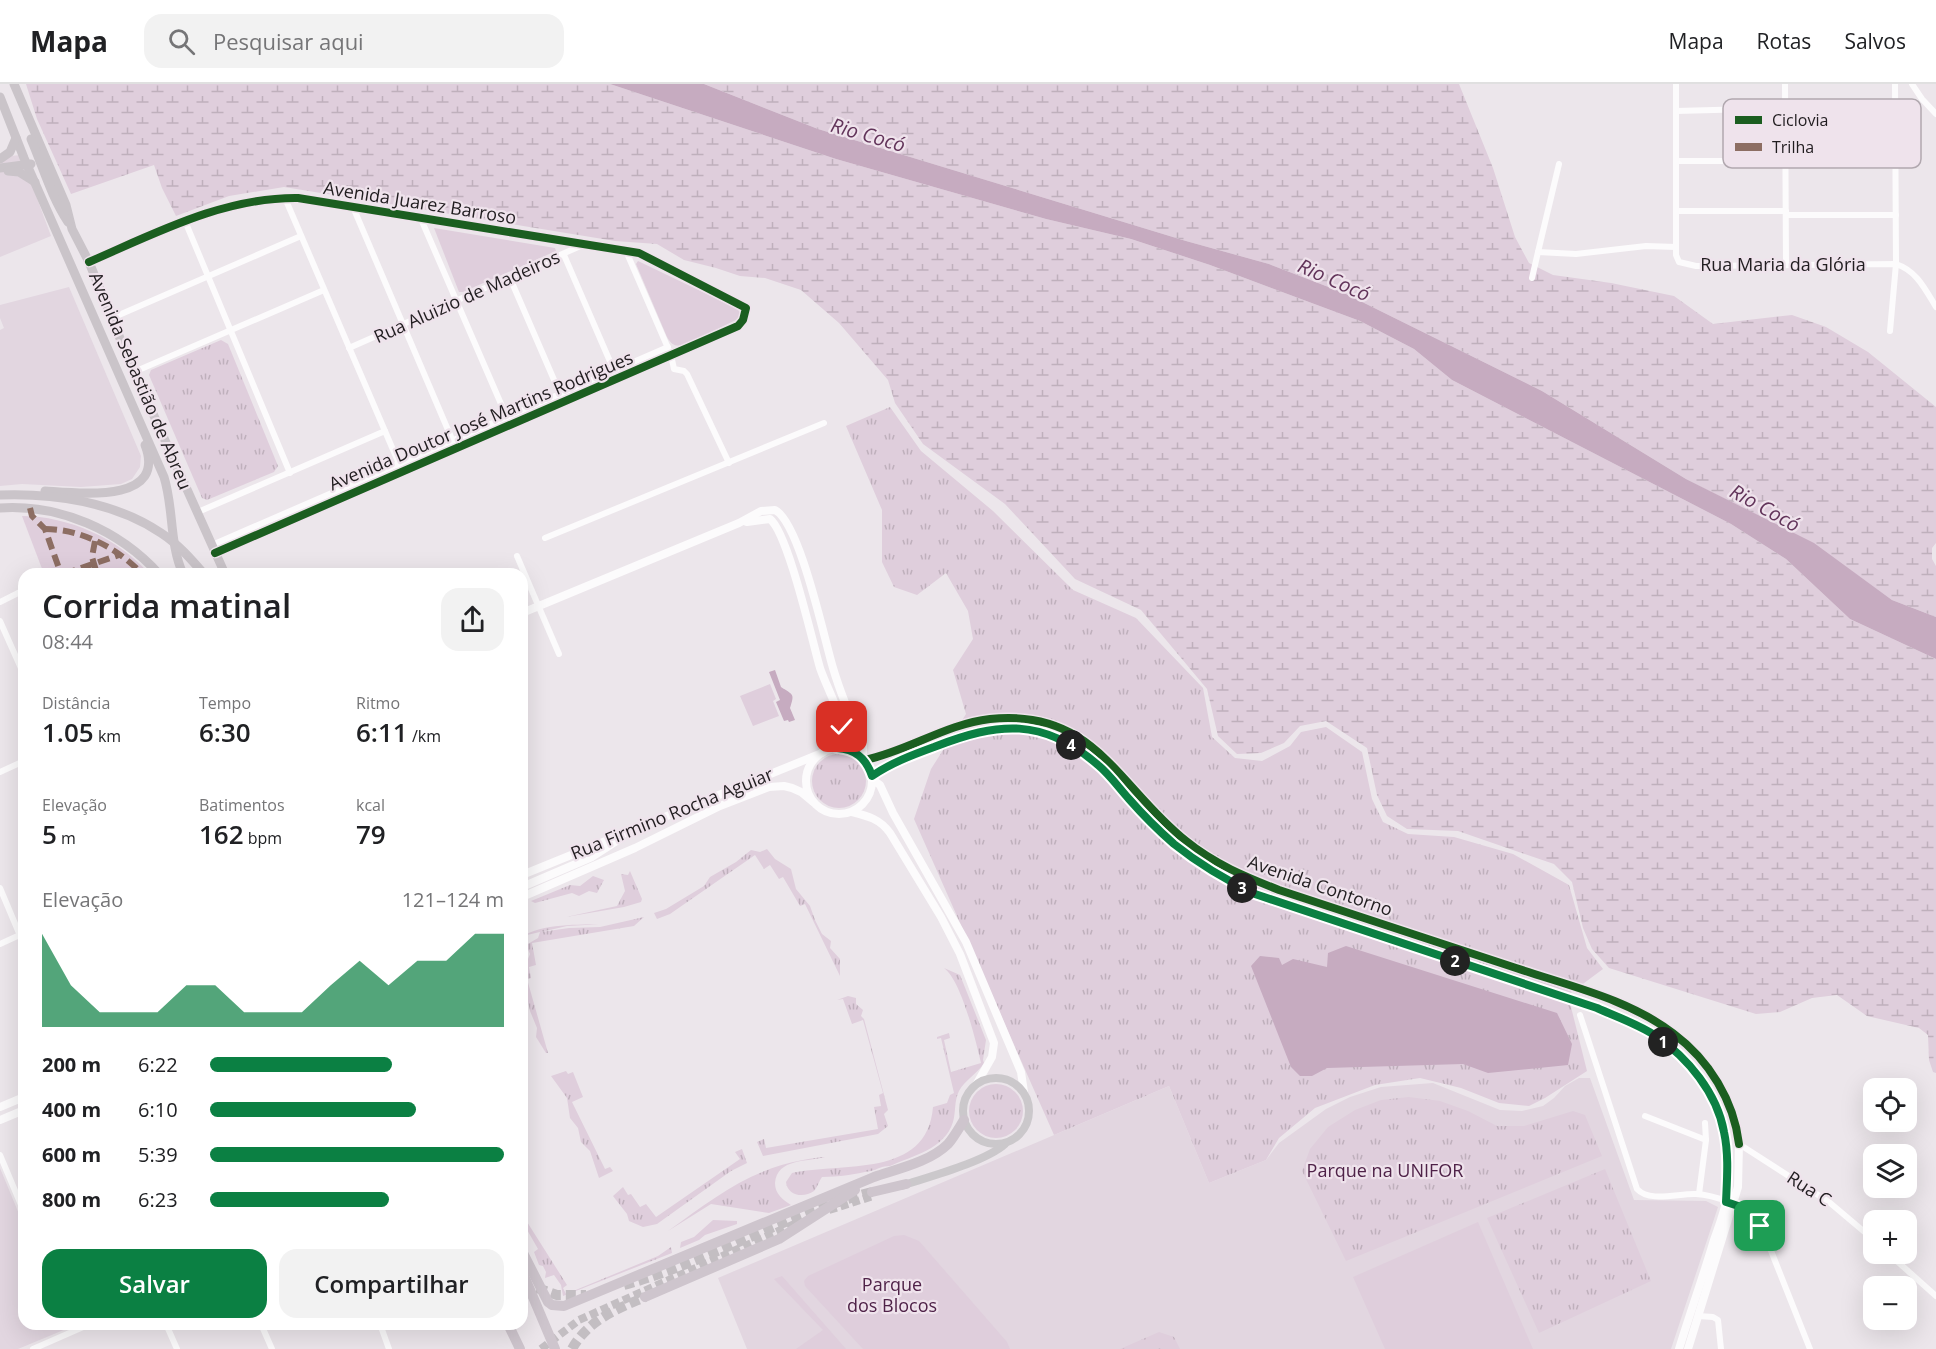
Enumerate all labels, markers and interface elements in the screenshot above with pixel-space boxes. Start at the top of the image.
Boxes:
search box [144,14,564,68]
text: Mapa [30,22,108,60]
icon: search [165,25,198,58]
text: Pesquisar aqui [213,26,364,56]
text: Mapa [1669,27,1724,55]
text: Rotas [1757,27,1811,55]
text: Salvos [1844,27,1906,55]
legend [1723,99,1921,168]
text: Ciclovia [1772,109,1828,131]
water label: Rio Cocó [828,111,909,158]
text: Trilha [1772,136,1814,158]
street label: Avenida Juarez Barroso [322,175,518,229]
street label: Rua Aluizio de Madeiros [370,244,563,348]
water label: Rio Cocó [1294,252,1375,307]
street label: Rua Maria da Glória [1700,252,1866,276]
street label: Avenida Sebastião de Abreu [84,268,198,493]
street label: Avenida Doutor José Martins Rodrigues [325,345,636,495]
water label: Rio Cocó [1725,477,1805,538]
text: Corrida matinal [42,583,291,628]
button: share [441,588,504,651]
text: 08:44 [42,628,93,655]
text: Distância [42,692,110,714]
text: Tempo [199,692,251,714]
text: Ritmo [356,692,400,714]
pin [816,701,867,752]
icon: check [825,710,858,743]
text: 1.05 [42,714,94,750]
text: 6:30 [199,714,251,750]
text: 6:11 [356,714,408,750]
text: km [94,725,121,747]
text: /km [408,725,441,747]
pin: 4 [1056,730,1086,760]
text: 4 [1066,734,1076,756]
street label: Rua Firmino Rocha Aguiar [567,761,777,865]
text: Elevação [42,794,107,816]
text: Batimentos [199,794,285,816]
text: kcal [356,794,385,816]
text: 5 [42,816,57,852]
text: 162 [199,816,244,852]
text: 79 [356,816,386,852]
text: m [57,827,76,849]
text: bpm [244,827,282,849]
street label: Avenida Contorno [1245,849,1396,921]
pin: 3 [1227,873,1257,903]
text: 3 [1237,877,1247,899]
text: Elevação [42,886,123,913]
text: 121–124 m [402,886,504,913]
pin: 2 [1440,946,1470,976]
text: 2 [1450,950,1460,972]
pin: 1 [1648,1027,1678,1057]
text: 1 [1658,1031,1668,1053]
text: 200 m [42,1051,101,1078]
text: 6:22 [138,1051,178,1078]
map controls [1863,1078,1917,1330]
button: locate [1863,1078,1917,1132]
text: 400 m [42,1096,101,1123]
text: 6:10 [138,1096,178,1123]
text: 600 m [42,1141,101,1168]
text: 5:39 [138,1141,178,1168]
button: layers [1863,1144,1917,1198]
park label: Parque na UNIFOR [1307,1158,1463,1182]
street label: Rua C [1783,1165,1836,1211]
text: 800 m [42,1186,101,1213]
text: 6:23 [138,1186,178,1213]
pin [1734,1200,1785,1251]
icon: arrive [1743,1209,1776,1242]
button: + [1863,1210,1917,1264]
button: Salvar [42,1249,267,1318]
button: Compartilhar [279,1249,504,1318]
park label: Parque dos Blocos [847,1272,937,1317]
button: − [1863,1276,1917,1330]

